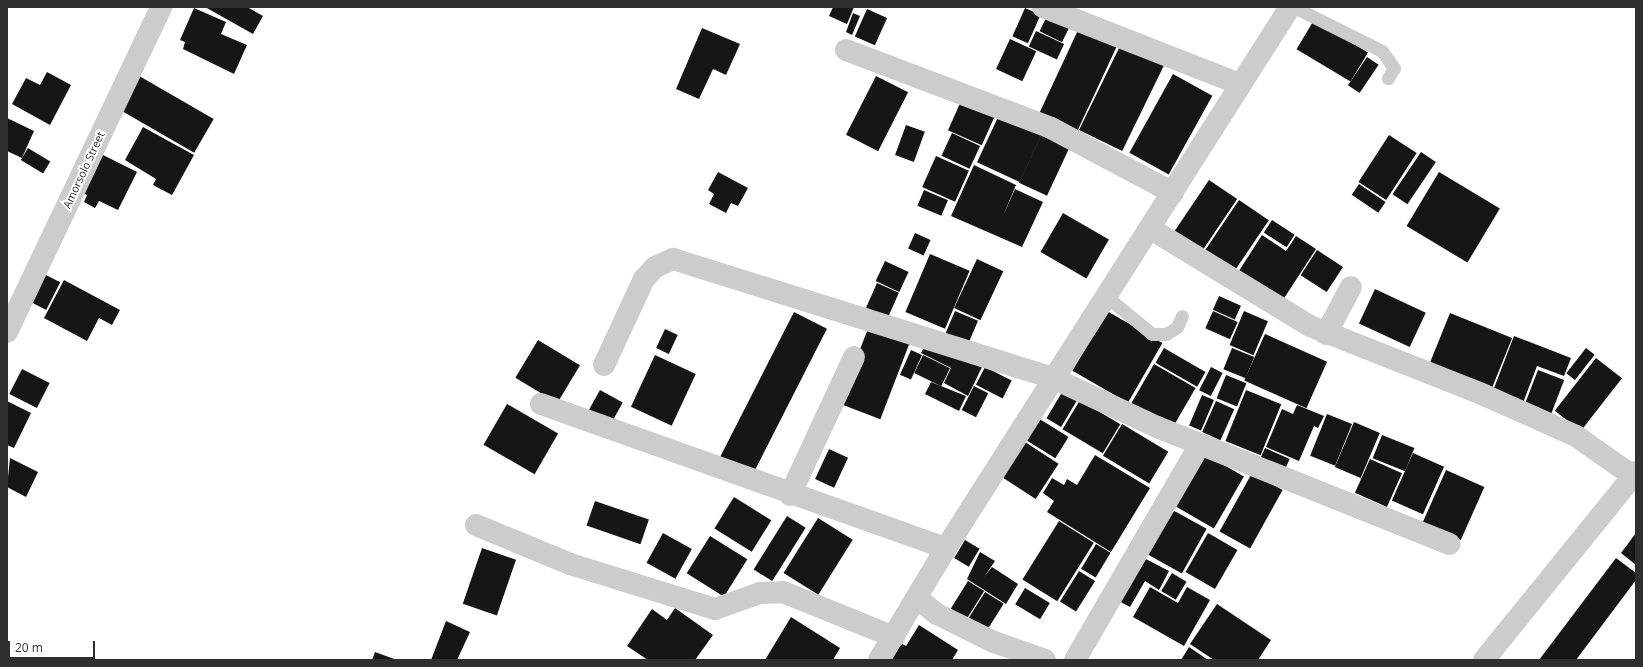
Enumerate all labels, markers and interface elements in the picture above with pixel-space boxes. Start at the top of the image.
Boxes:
street label: Amorsolo Street [60,130,108,210]
scale bar [10,633,97,659]
text: 20 m [15,639,43,656]

